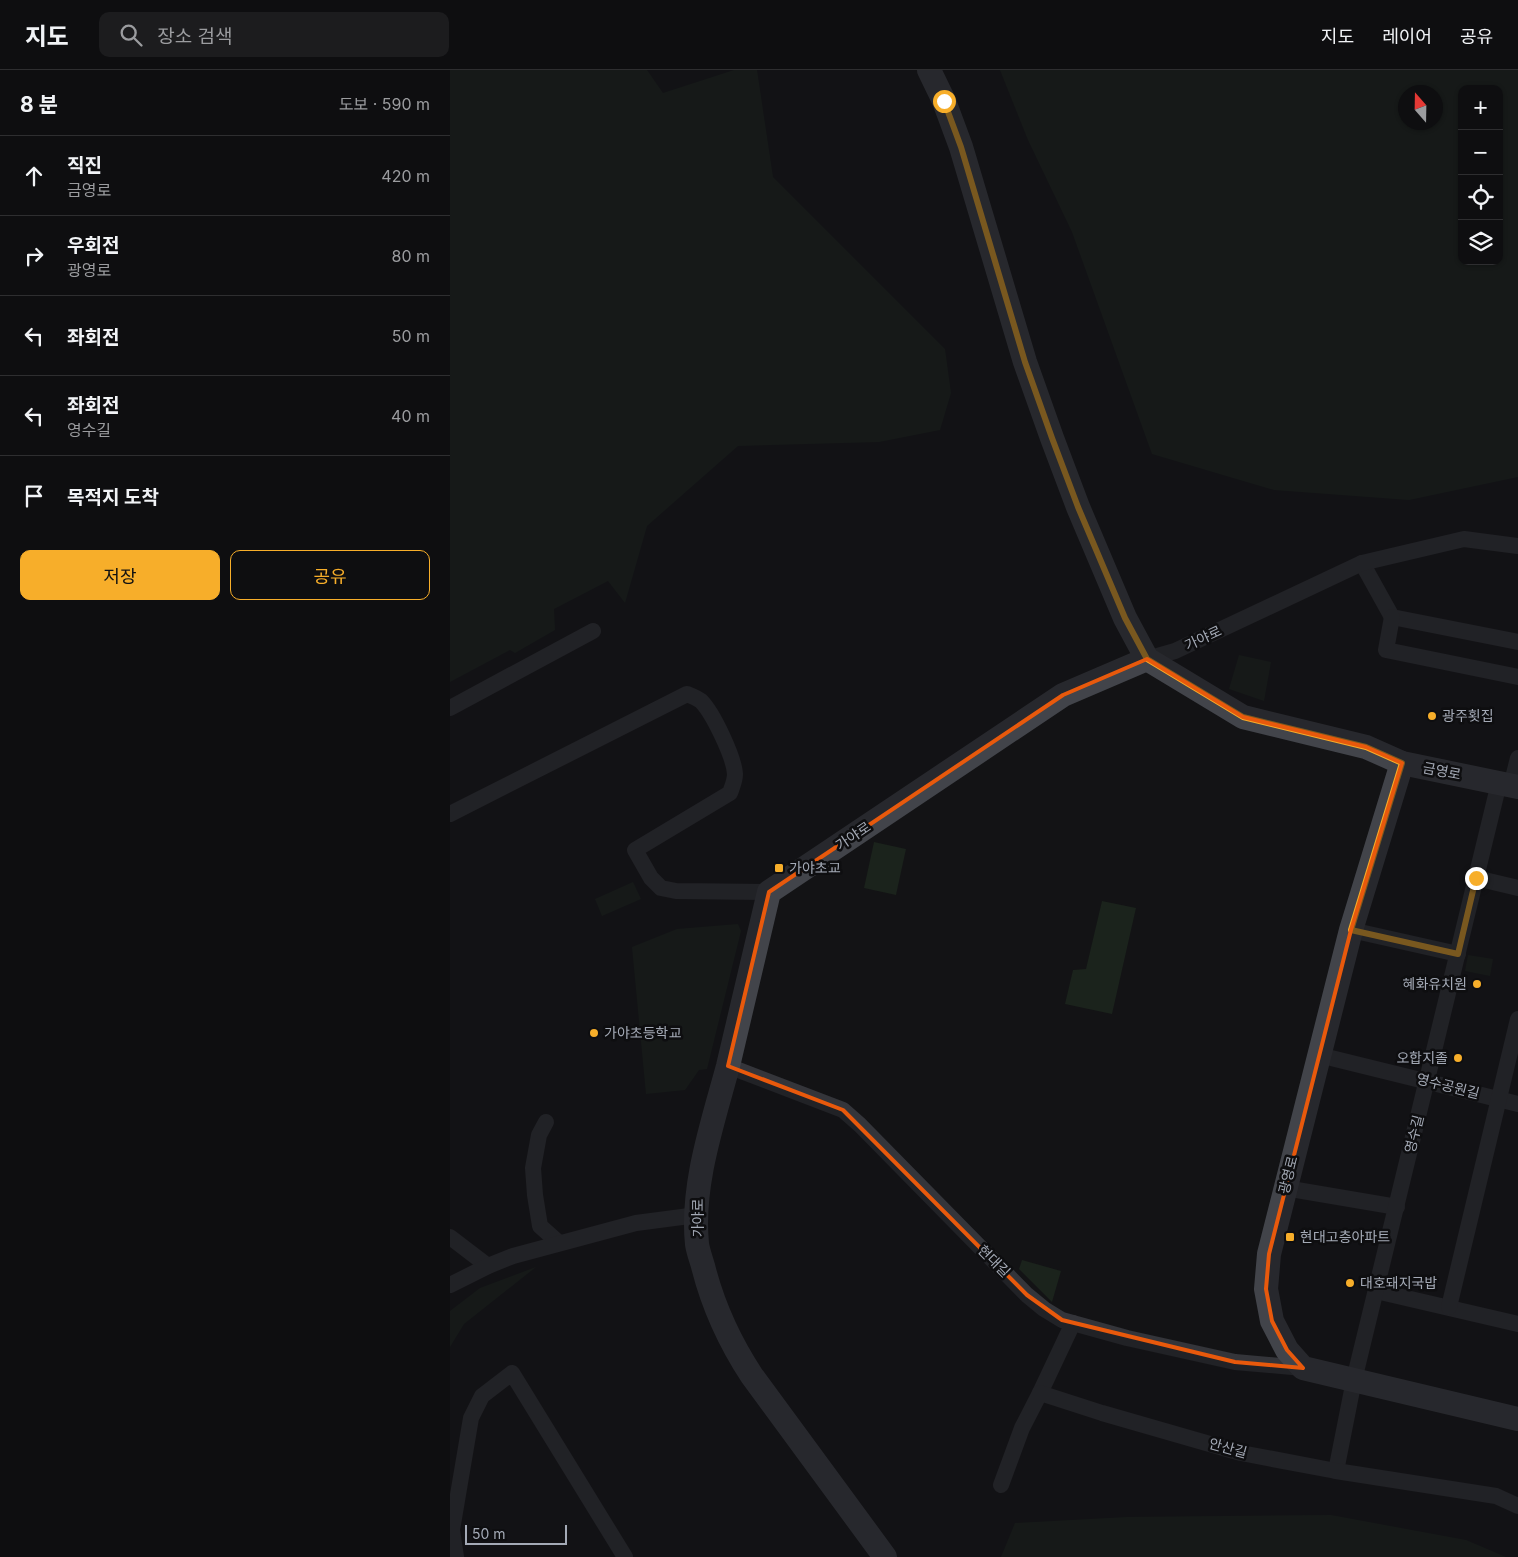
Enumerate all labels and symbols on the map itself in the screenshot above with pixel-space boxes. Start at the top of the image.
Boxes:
north arrow [1398,85,1443,130]
route start [933,90,956,113]
street label: 가야로 [1182,622,1224,653]
place label: 광주횟집 [1442,707,1494,724]
marker: 광주횟집 [1426,710,1438,722]
street label: 금영로 [1422,758,1463,783]
street label: 가야로 [832,818,874,853]
place label: 가야초교 [789,859,841,876]
marker: 가야초교 [773,862,785,874]
route end [1465,867,1488,890]
place label: 혜화유치원 [1403,975,1467,992]
marker: 혜화유치원 [1471,978,1483,990]
place label: 가야초등학교 [604,1024,681,1041]
marker: 가야초등학교 [588,1027,600,1039]
place label: 오합지졸 [1396,1049,1448,1066]
marker: 오합지졸 [1452,1052,1464,1064]
street label: 영수공원길 [1415,1069,1481,1102]
street label: 영수길 [1401,1113,1426,1155]
street label: 광영로 [1275,1154,1300,1196]
street label: 가야로 [689,1199,706,1237]
place label: 현대고층아파트 [1300,1228,1390,1245]
marker: 현대고층아파트 [1284,1231,1296,1243]
street label: 현대길 [975,1241,1014,1280]
place label: 대호돼지국밥 [1360,1274,1437,1291]
marker: 대호돼지국밥 [1344,1277,1356,1289]
street label: 안산길 [1207,1434,1249,1461]
scale bar [465,1522,568,1545]

